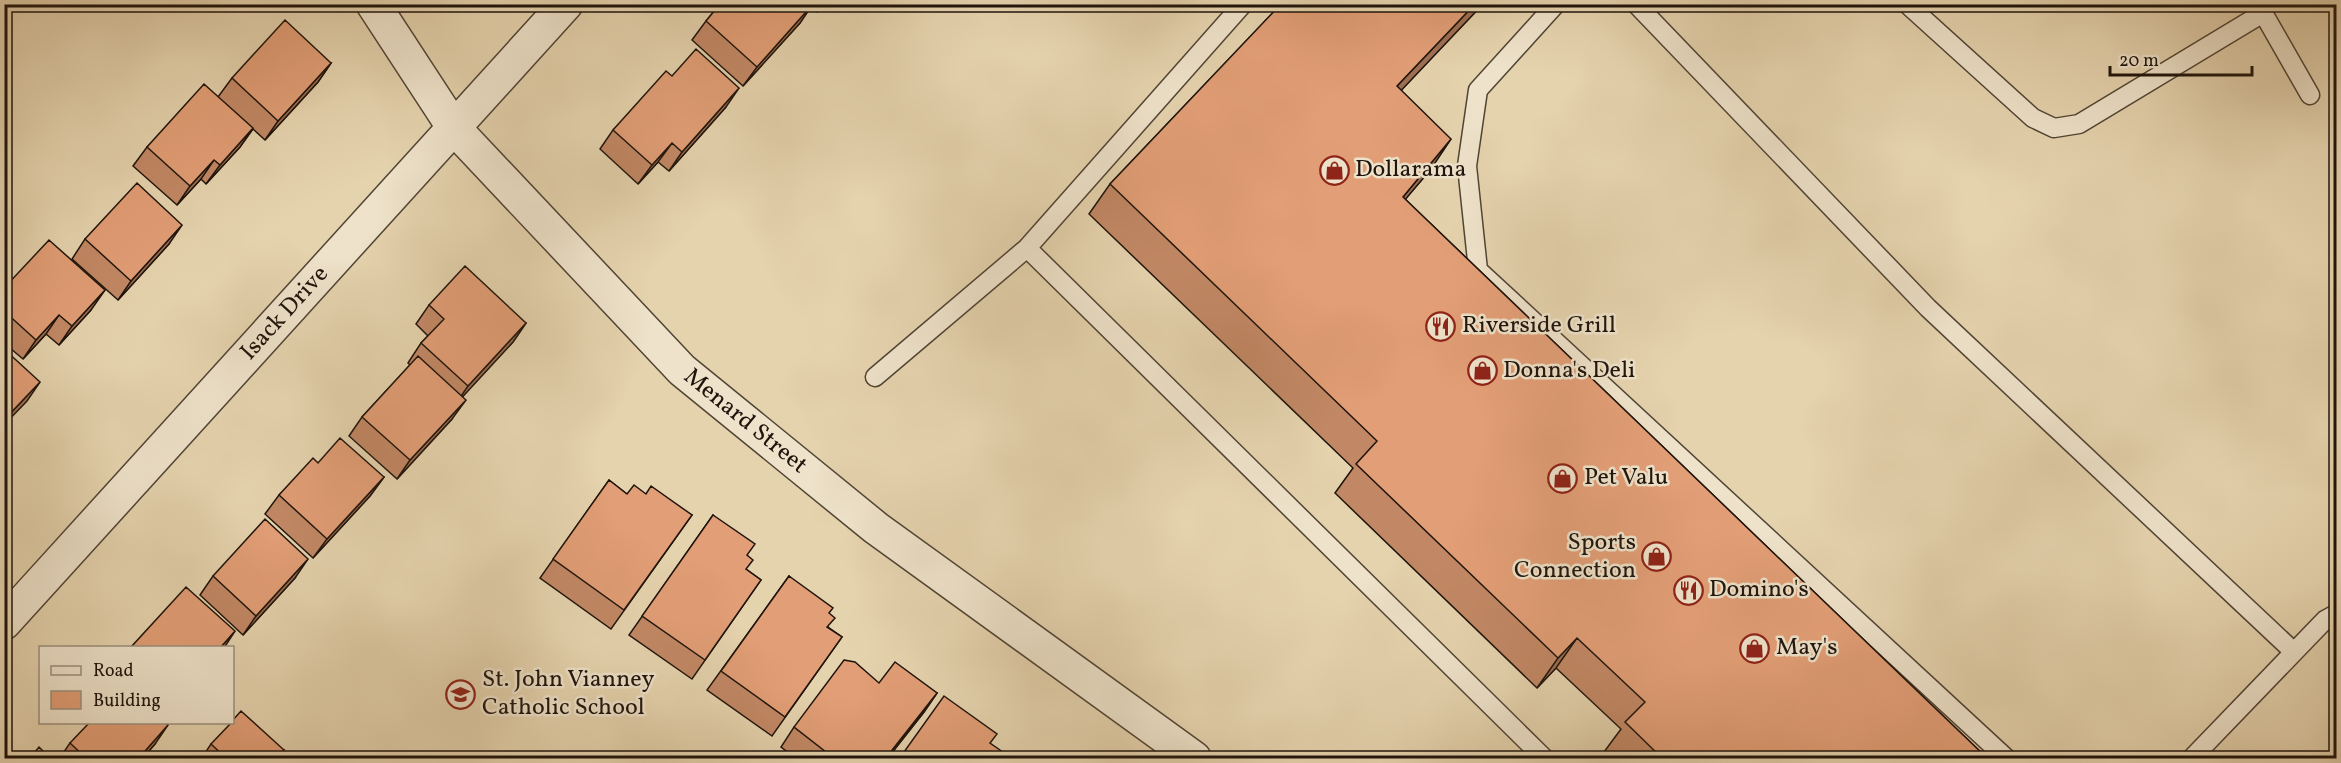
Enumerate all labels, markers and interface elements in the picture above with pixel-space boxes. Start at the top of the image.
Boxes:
scale bar [2110,39,2252,77]
text: 20 m [2119,49,2159,74]
place label: Dollarama [1355,153,1467,187]
shop icon: Dollarama [1318,154,1350,186]
street label: Isack Drive [233,259,337,368]
place label: Riverside Grill [1462,309,1616,343]
restaurant icon: Riverside Grill [1425,310,1457,342]
place label: Donna's Deli [1503,354,1635,388]
shop icon: Donna's Deli [1466,355,1498,387]
street label: Menard Street [676,361,814,482]
place label: Pet Valu [1584,461,1668,495]
shop icon: Pet Valu [1547,462,1579,494]
place label: Sports Connection [1514,526,1636,588]
shop icon: Sports Connection [1641,541,1673,573]
place label: Domino's [1709,573,1809,607]
restaurant icon: Domino's [1672,574,1704,606]
place label: May's [1776,631,1838,665]
shop icon: May's [1739,632,1771,664]
legend [39,646,234,724]
text: Road [93,659,134,684]
place label: St. John Vianney Catholic School [482,663,655,725]
school or university icon: St. John Vianney Catholic School [445,678,477,710]
text: Building [93,689,161,714]

